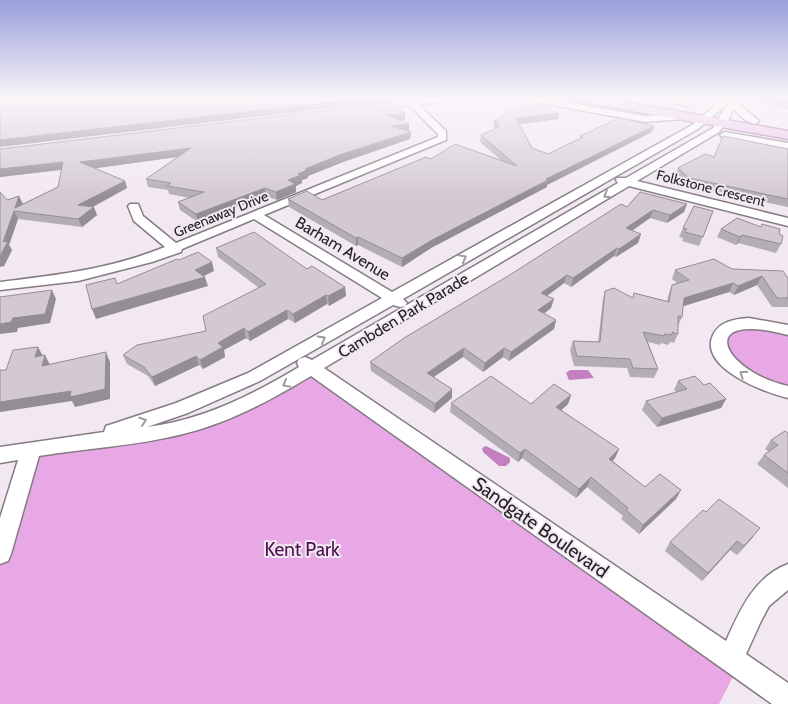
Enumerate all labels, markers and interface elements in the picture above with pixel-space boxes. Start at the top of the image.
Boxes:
street label: Folkstone Crescent [655,166,768,210]
street label: Greenaway Drive [171,187,271,241]
one-way arrow [603,188,612,198]
street label: Barham Avenue [292,213,394,284]
one-way arrow [458,255,467,265]
street label: Cambden Park Parade [335,269,472,362]
one-way arrow [316,335,325,345]
one-way arrow [739,370,748,380]
one-way arrow [282,378,291,388]
one-way arrow [138,417,146,427]
street label: Sandgate Boulevard [468,472,613,583]
park label: Kent Park [264,538,340,561]

